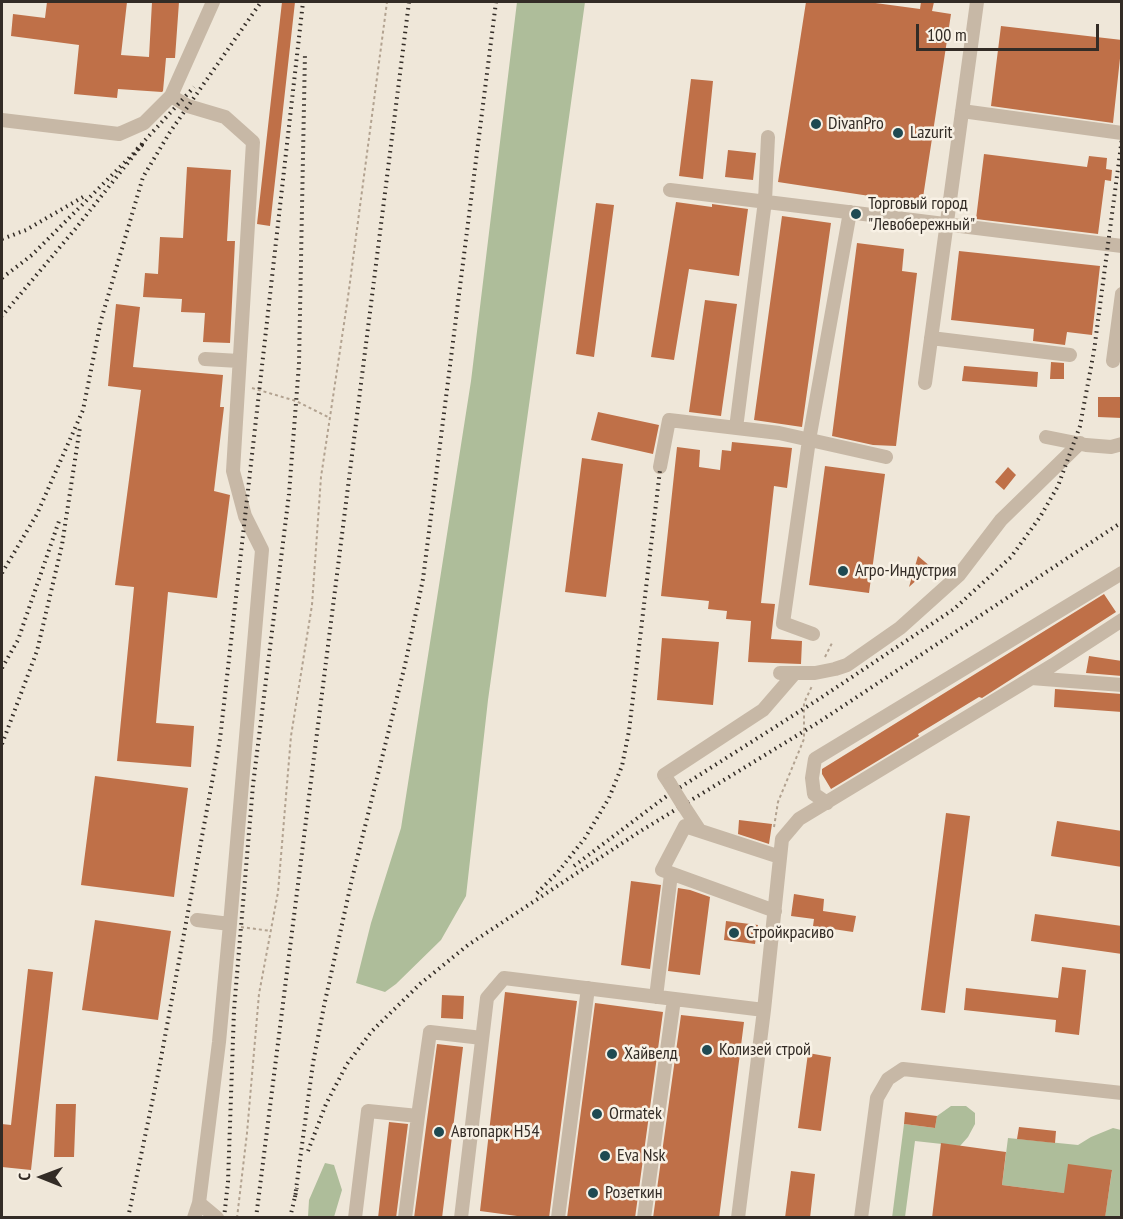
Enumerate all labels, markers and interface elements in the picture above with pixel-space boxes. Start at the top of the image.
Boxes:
scale bar [919,12,1102,50]
text: 100 m [927,23,967,46]
place label: DivanPro [828,113,884,135]
marker: DivanPro [809,117,823,131]
place label: Lazurit [910,122,952,144]
marker: Lazurit [891,126,905,140]
place label: Торговый город "Левобережный" [868,193,975,236]
marker: Торговый город "Левобережный" [849,207,863,221]
place label: Агро-Индустрия [855,560,957,582]
marker: Агро-Индустрия [836,564,850,578]
place label: Стройкрасиво [746,922,834,944]
marker: Стройкрасиво [727,926,741,940]
place label: Колизей строй [719,1039,811,1061]
place label: Хайвелд [624,1043,678,1065]
marker: Колизей строй [700,1043,714,1057]
marker: Хайвелд [605,1047,619,1061]
place label: Ormatek [609,1103,662,1125]
marker: Ormatek [590,1107,604,1121]
place label: Автопарк Н54 [451,1121,539,1143]
marker: Автопарк Н54 [432,1125,446,1139]
place label: Eva Nsk [617,1145,665,1167]
north arrow [12,1147,72,1207]
marker: Eva Nsk [598,1149,612,1163]
text: С [14,1173,34,1181]
place label: Розеткин [605,1182,663,1204]
marker: Розеткин [586,1186,600,1200]

